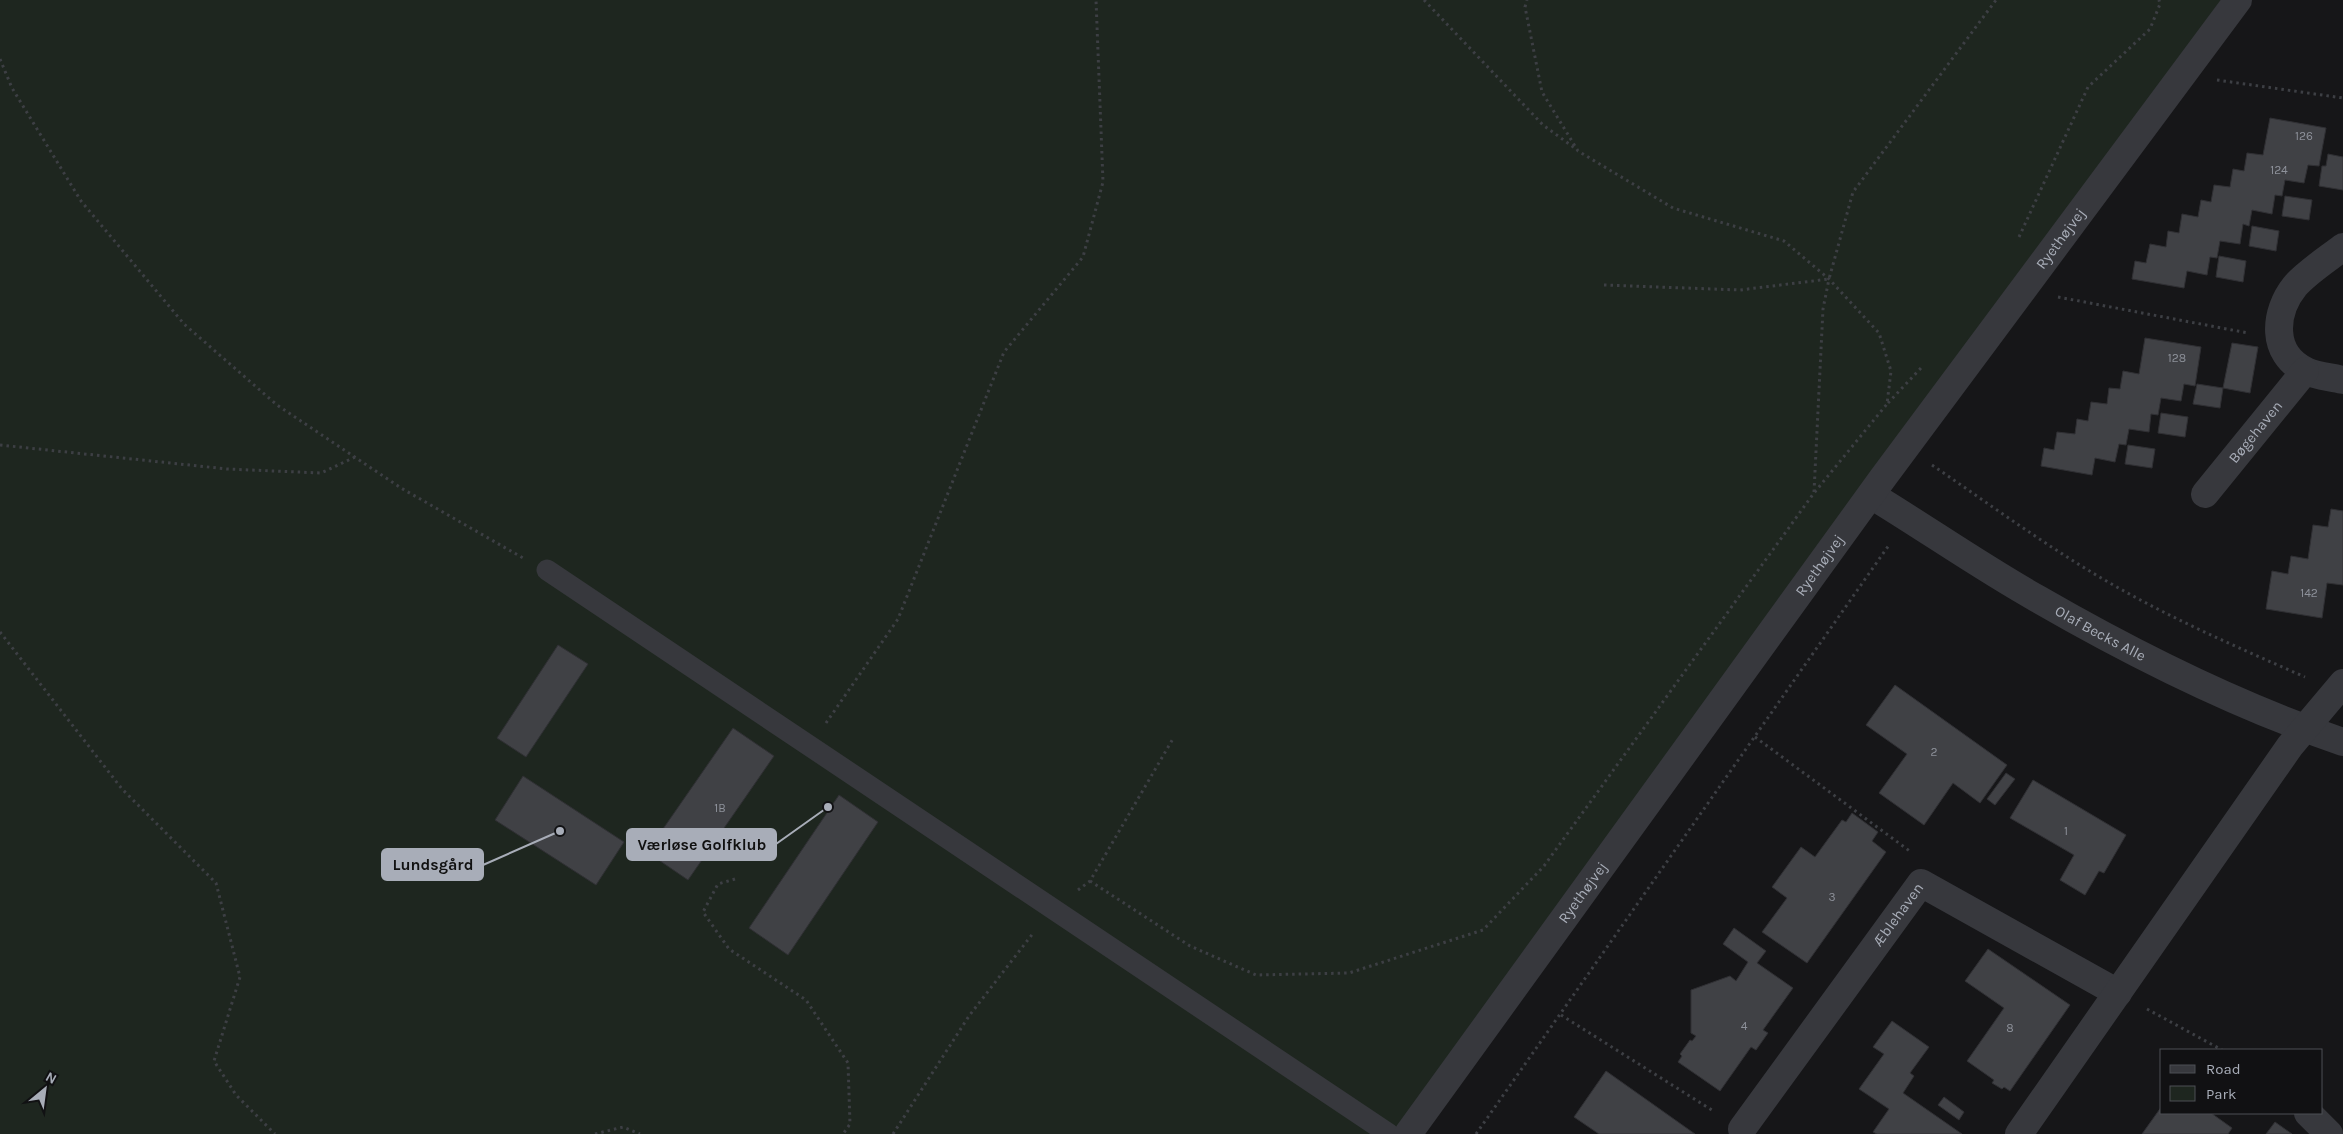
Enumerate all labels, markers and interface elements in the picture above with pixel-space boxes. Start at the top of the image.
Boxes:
house number: 126 [2295,129,2313,143]
house number: 124 [2270,163,2288,177]
street label: Ryethøjvej [2032,205,2089,273]
house number: 128 [2168,351,2186,365]
street label: Bøgehaven [2225,397,2286,467]
street label: Ryethøjvej [1791,531,1848,600]
house number: 142 [2300,586,2318,600]
street label: Olaf Becks Alle [2052,602,2149,665]
house number: 2 [1931,745,1938,759]
house number: 1B [714,801,726,815]
house number: 1 [2064,824,2068,838]
callout: Værløse Golfklub [627,829,776,860]
text: Værløse Golfklub [638,835,767,854]
callout: Lundsgård [382,849,483,880]
text: Lundsgård [393,855,473,874]
street label: Ryethøjvej [1554,858,1611,927]
street label: Æblehaven [1869,879,1927,950]
house number: 3 [1828,890,1836,904]
house number: 4 [1741,1019,1748,1033]
house number: 8 [2006,1021,2014,1035]
legend [2160,1049,2323,1114]
text: Road [2206,1060,2241,1078]
north arrow [20,1064,70,1114]
text: N [43,1068,60,1088]
text: Park [2206,1085,2236,1103]

